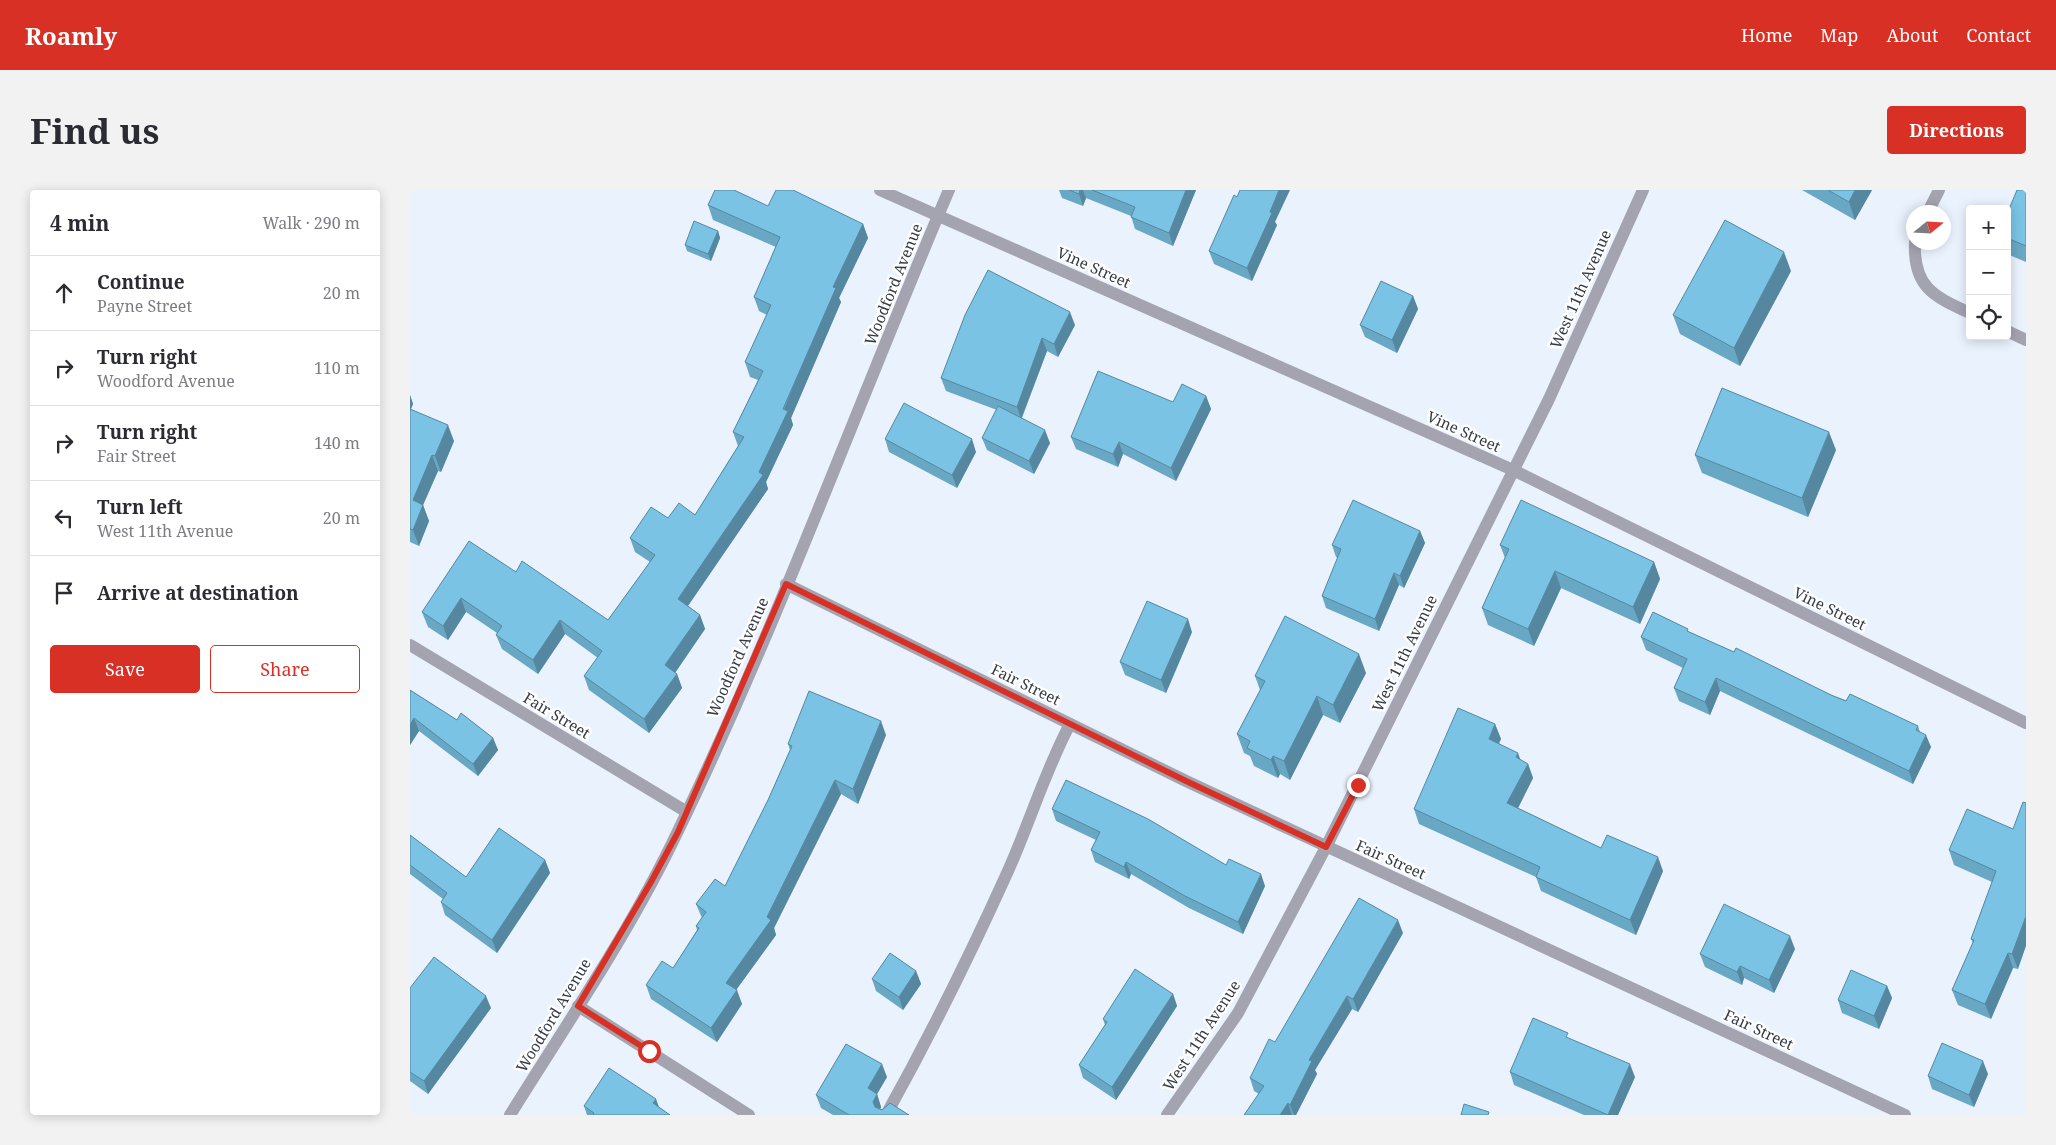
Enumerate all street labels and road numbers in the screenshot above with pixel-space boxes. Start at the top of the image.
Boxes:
street label: Woodford Avenue [860,220,926,348]
street label: West 11th Avenue [1545,227,1615,351]
street label: Vine Street [1054,242,1134,292]
street label: Vine Street [1424,406,1504,456]
street label: Vine Street [1790,582,1870,634]
street label: West 11th Avenue [1367,591,1441,715]
street label: Woodford Avenue [702,594,772,720]
street label: Fair Street [988,659,1064,709]
street label: Fair Street [520,687,594,743]
street label: Fair Street [1353,835,1429,883]
street label: Woodford Avenue [511,954,595,1076]
street label: West 11th Avenue [1158,976,1244,1094]
street label: Fair Street [1721,1004,1797,1054]

